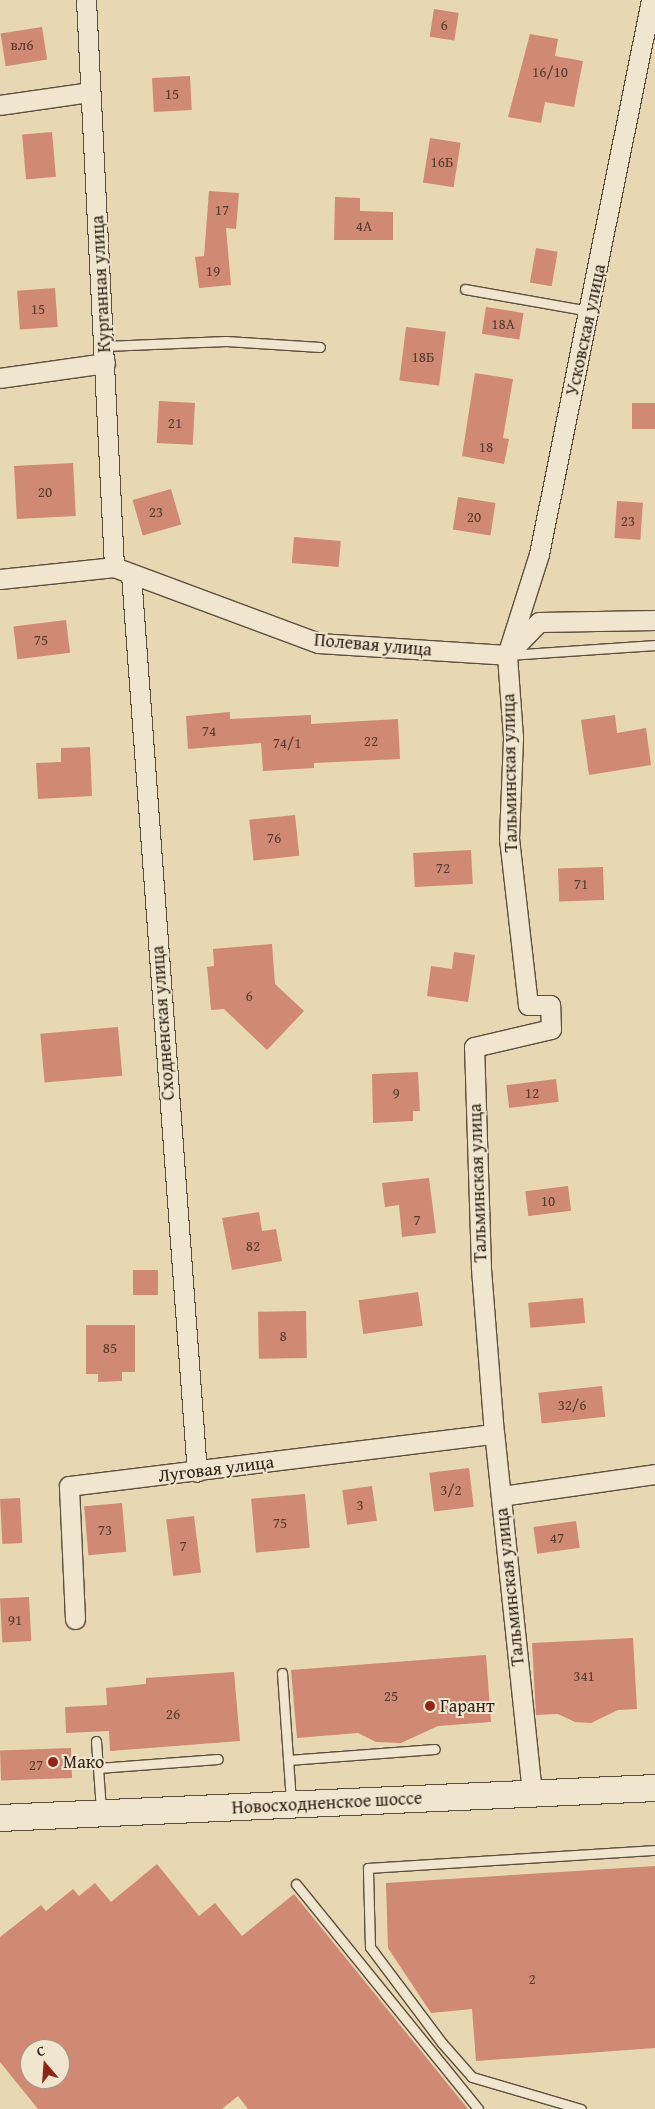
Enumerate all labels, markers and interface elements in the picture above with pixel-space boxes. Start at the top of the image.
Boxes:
house number: 6 [440,16,448,34]
house number: вл6 [11,36,33,54]
house number: 16/10 [532,63,568,81]
house number: 15 [165,85,179,103]
house number: 16Б [431,153,453,171]
house number: 17 [215,201,229,219]
street label: Курганная улица [87,215,115,353]
house number: 4А [356,217,372,235]
house number: 19 [206,262,220,280]
street label: Усковская улица [562,262,610,398]
house number: 15 [31,300,45,318]
house number: 18А [491,315,515,333]
house number: 18Б [412,348,434,366]
house number: 21 [168,414,182,432]
house number: 18 [479,438,493,456]
house number: 20 [38,483,52,501]
house number: 23 [149,503,163,521]
house number: 20 [467,508,481,526]
house number: 23 [621,512,635,530]
street label: Полевая улица [313,629,433,661]
house number: 75 [34,631,48,649]
street label: Тальминская улица [498,693,522,853]
house number: 74 [202,722,216,740]
house number: 22 [364,732,378,750]
house number: 74/1 [273,734,301,752]
house number: 76 [267,829,281,847]
house number: 72 [436,859,450,877]
house number: 71 [574,875,588,893]
street label: Сходненская улица [147,945,179,1101]
house number: 6 [245,987,253,1005]
house number: 9 [392,1084,400,1102]
house number: 12 [525,1084,539,1102]
street label: Тальминская улица [464,1103,492,1263]
house number: 10 [541,1192,555,1210]
house number: 7 [413,1211,421,1229]
house number: 82 [246,1237,260,1255]
house number: 8 [279,1327,287,1345]
house number: 85 [103,1339,117,1357]
house number: 32/6 [558,1396,586,1414]
street label: Луговая улица [157,1451,275,1487]
house number: 3/2 [440,1481,462,1499]
house number: 3 [356,1496,364,1514]
street label: Тальминская улица [491,1507,529,1667]
house number: 75 [273,1514,287,1532]
house number: 73 [98,1521,112,1539]
house number: 47 [550,1529,564,1547]
house number: 7 [179,1537,187,1555]
house number: 91 [8,1611,22,1629]
house number: 341 [573,1667,595,1685]
house number: 25 [384,1687,398,1705]
place label: Гарант [440,1695,495,1717]
marker: Гарант [424,1700,436,1712]
house number: 26 [166,1705,180,1723]
place label: Мако [63,1751,104,1773]
house number: 27 [29,1756,43,1774]
marker: Мако [47,1756,59,1768]
street label: Новосходненское шоссе [231,1787,423,1819]
house number: 2 [528,1970,536,1988]
north arrow [20,2039,70,2089]
text: С [34,2040,48,2061]

